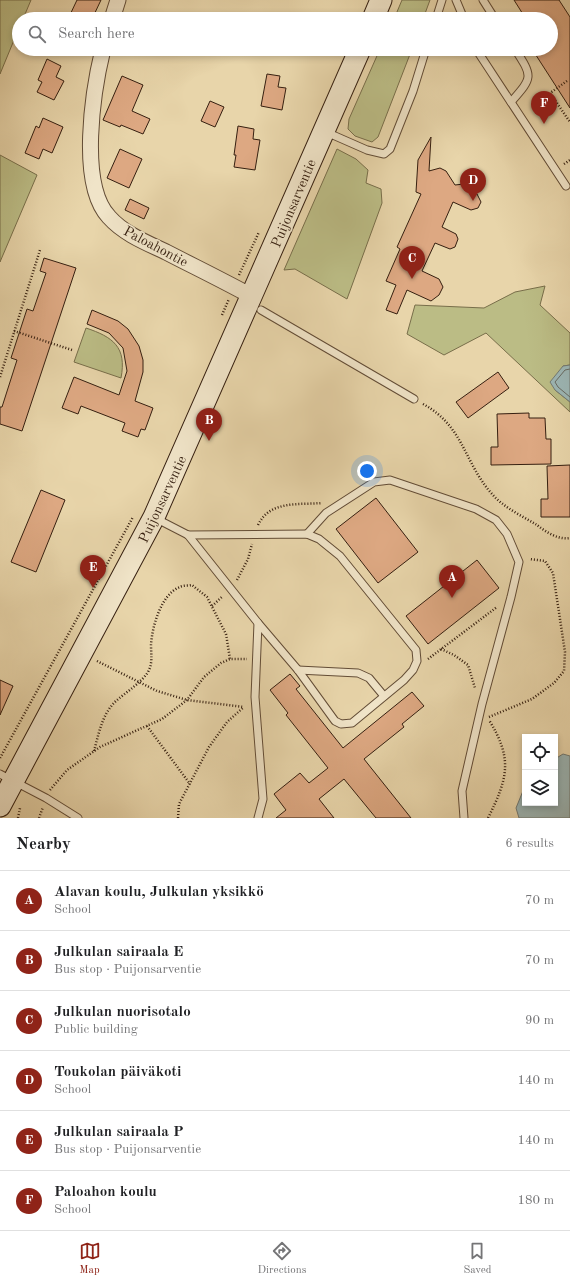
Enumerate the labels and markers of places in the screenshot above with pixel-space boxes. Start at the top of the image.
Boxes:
pin: F [531,91,557,124]
pin: D [460,168,486,201]
pin: C [399,246,425,279]
pin: B [196,408,222,441]
pin: E [80,555,106,588]
pin: A [439,565,465,598]

